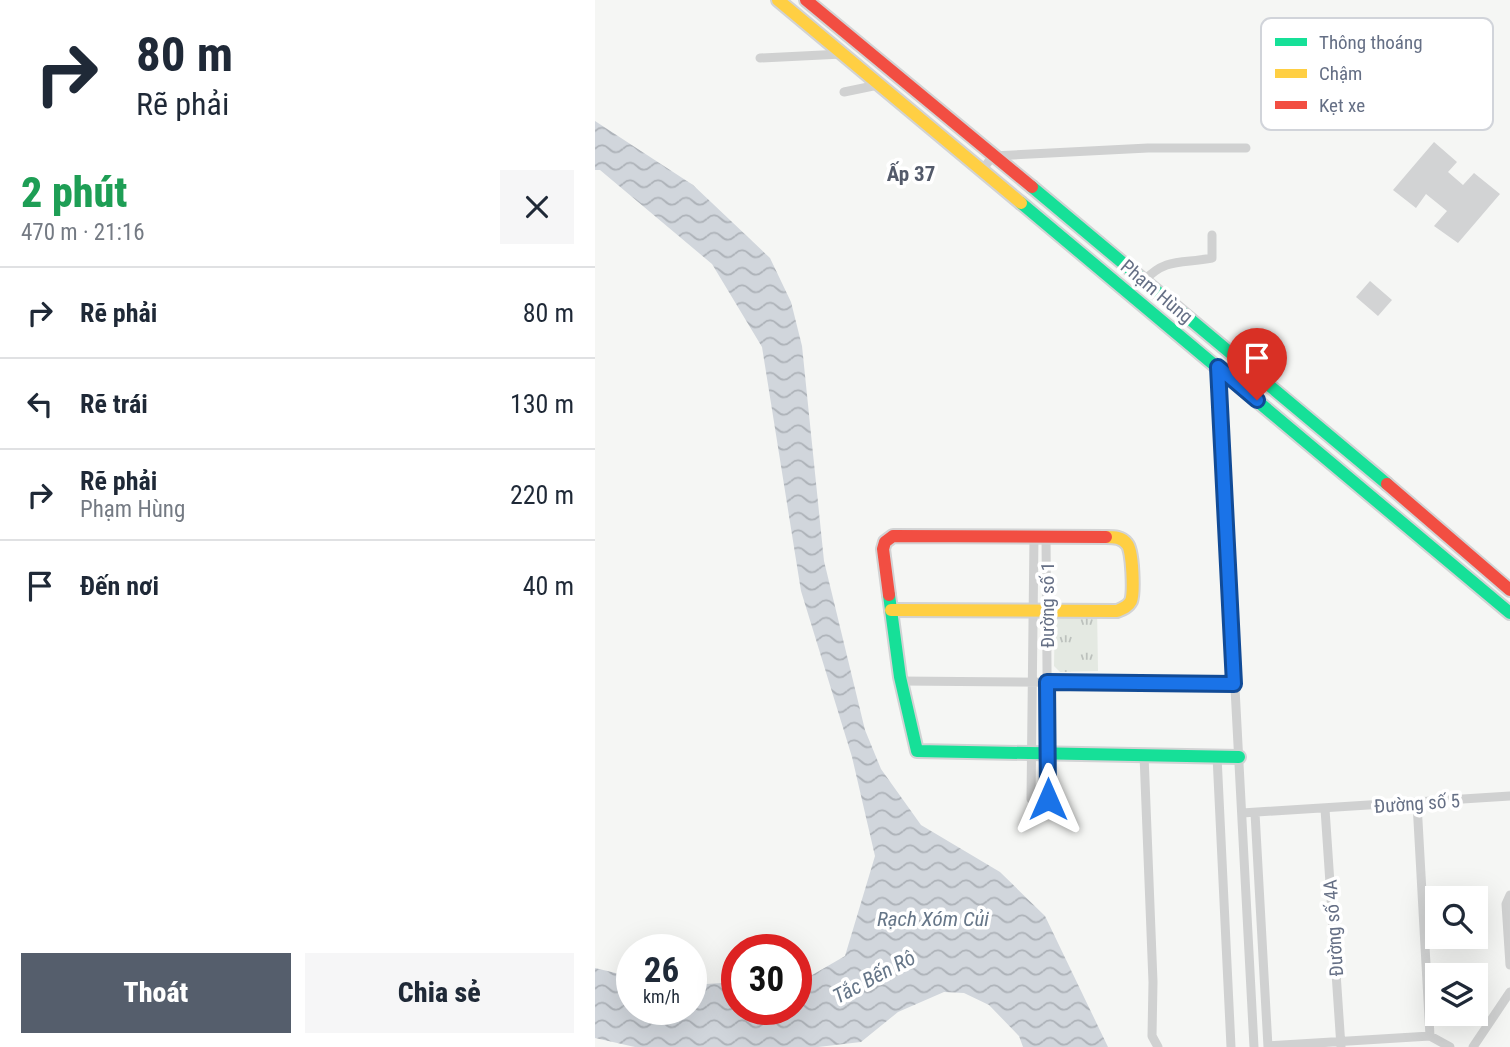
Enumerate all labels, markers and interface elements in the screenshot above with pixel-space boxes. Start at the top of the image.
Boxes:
legend [1261,18,1493,130]
text: 80 m [136,26,233,83]
icon: right [21,28,112,119]
text: Thông thoáng [1319,31,1423,54]
text: Chậm [1319,62,1362,85]
text: Rẽ phải [136,85,229,123]
text: Kẹt xe [1319,94,1365,117]
district label: Ấp 37 [887,161,935,186]
text: 2 phút [21,168,127,217]
button: close [500,170,574,244]
text: 470 m · 21:16 [21,219,145,246]
street label: Phạm Hùng [1116,255,1197,328]
icon: right [21,294,59,332]
text: Rẽ phải [80,298,157,328]
text: 80 m [523,298,574,328]
pin [1227,328,1287,400]
icon: arrive [1238,339,1276,377]
icon: left [21,385,59,423]
text: Rẽ trái [80,389,148,419]
text: 130 m [510,389,574,419]
text: Rẽ phải [80,466,157,496]
icon: right [21,476,59,514]
text: 220 m [510,480,574,510]
text: Phạm Hùng [80,496,185,523]
street label: Đường số 1 [1036,562,1059,648]
icon: arrive [21,567,59,605]
text: Đến nơi [80,571,159,601]
text: 40 m [523,571,574,601]
position arrow [1011,762,1085,836]
street label: Đường số 5 [1373,789,1461,818]
street label: Đường số 4A [1319,879,1348,977]
map controls [1425,886,1488,1026]
button: search [1425,886,1488,949]
water label: Rạch Xóm Củi [877,907,989,931]
speed limit sign: 30 [721,934,812,1025]
water label: Tắc Bến Rô [829,945,919,1009]
text: 26 [644,950,679,991]
button: Thoát [21,953,291,1033]
button: Chia sẻ [305,953,574,1033]
button: layers [1425,963,1488,1026]
text: km/h [643,986,680,1007]

